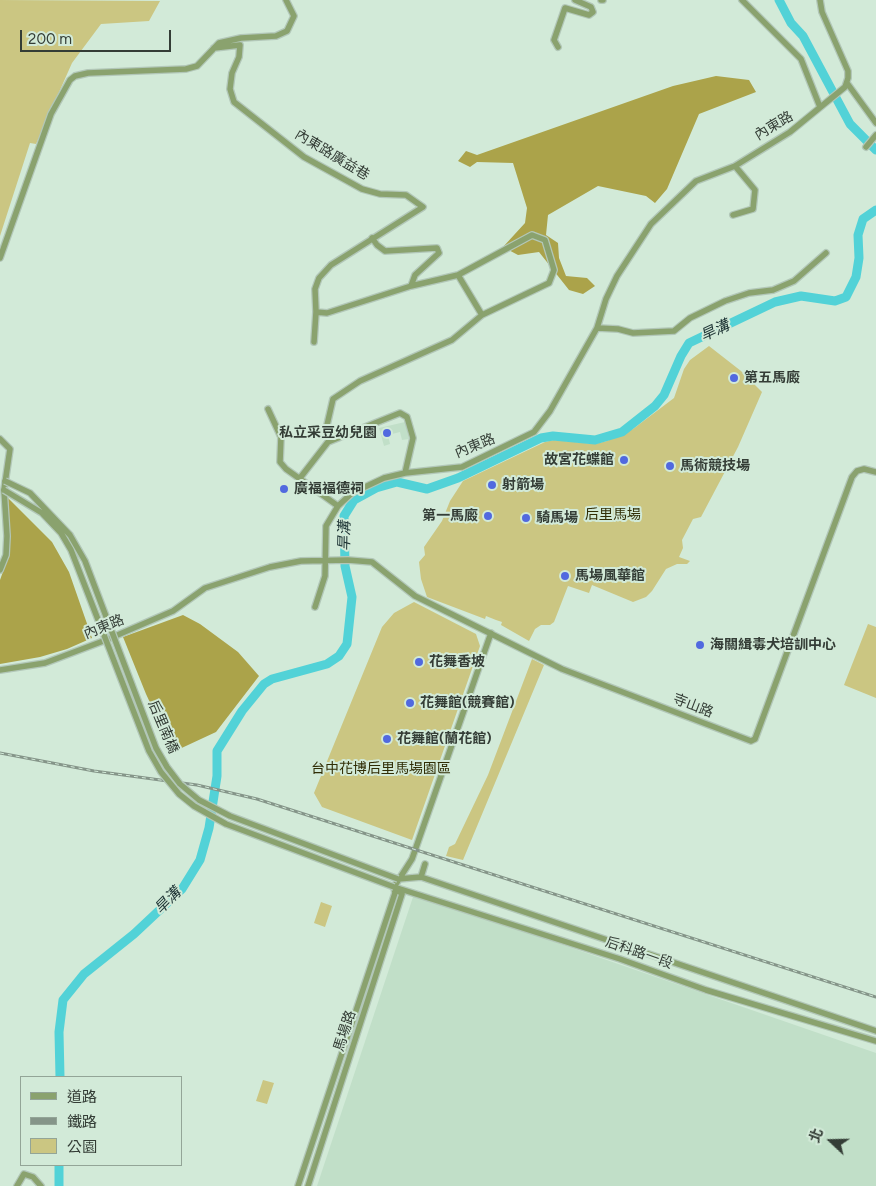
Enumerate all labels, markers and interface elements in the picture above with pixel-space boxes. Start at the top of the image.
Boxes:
scale bar [22,20,174,52]
text: 200 m [28,30,72,48]
street label: 內東路 [752,108,796,144]
street label: 內東路廣益巷 [292,126,372,184]
water label: 旱溝 [698,317,732,345]
place label: 第五馬廄 [744,370,800,386]
marker: 第五馬廄 [728,372,740,384]
place label: 私立采豆幼兒園 [279,425,377,441]
marker: 私立采豆幼兒園 [381,427,393,439]
street label: 內東路 [452,430,498,462]
place label: 故宮花蝶館 [544,452,614,468]
marker: 故宮花蝶館 [618,454,630,466]
place label: 馬術競技場 [680,458,750,474]
marker: 馬術競技場 [664,460,676,472]
place label: 射箭場 [502,477,544,493]
marker: 射箭場 [486,479,498,491]
place label: 廣福福德祠 [294,481,364,497]
marker: 廣福福德祠 [278,483,290,495]
park label: 后里馬場 [585,507,641,523]
place label: 第一馬廄 [422,508,478,524]
marker: 第一馬廄 [482,510,494,522]
place label: 騎馬場 [536,510,578,526]
marker: 騎馬場 [520,512,532,524]
water label: 旱溝 [336,521,354,551]
place label: 馬場風華館 [575,568,645,584]
marker: 馬場風華館 [559,570,571,582]
street label: 內東路 [81,611,127,643]
place label: 海關緝毒犬培訓中心 [710,637,836,653]
marker: 海關緝毒犬培訓中心 [694,639,706,651]
place label: 花舞香坡 [429,654,485,670]
marker: 花舞香坡 [413,656,425,668]
street label: 寺山路 [670,691,716,721]
place label: 花舞館(競賽館) [420,695,515,711]
marker: 花舞館(競賽館) [404,697,416,709]
street label: 后里南橋 [144,698,182,756]
place label: 花舞館(蘭花館) [397,731,492,747]
marker: 花舞館(蘭花館) [381,733,393,745]
park label: 台中花博后里馬場園區 [311,761,451,777]
water label: 旱溝 [151,884,185,918]
street label: 后科路一段 [603,934,675,972]
street label: 馬場路 [331,1008,359,1054]
legend [20,1076,182,1166]
text: 道路 [67,1088,97,1106]
text: 鐵路 [67,1113,97,1131]
north arrow [806,1116,856,1166]
text: 北 [806,1126,827,1145]
text: 公園 [67,1138,97,1156]

